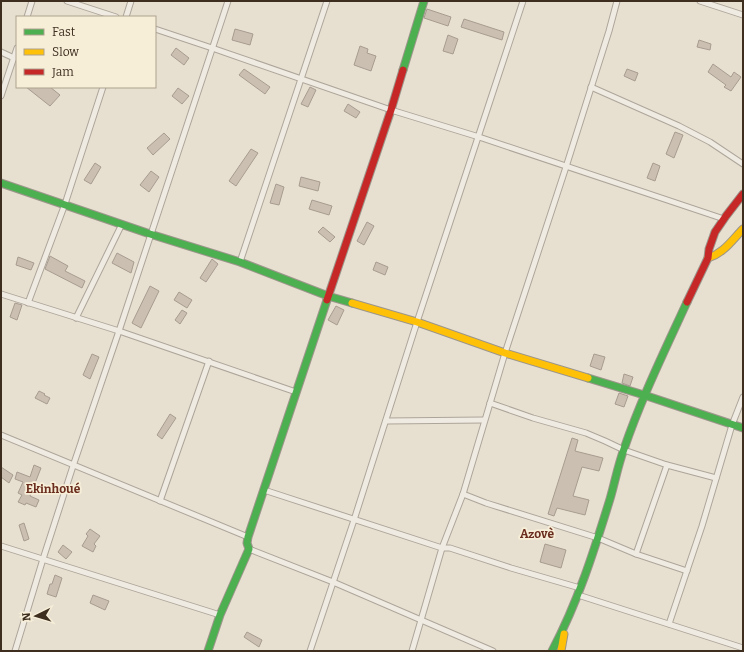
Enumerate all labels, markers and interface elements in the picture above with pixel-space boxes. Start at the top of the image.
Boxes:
legend [16,16,156,88]
text: Fast [52,25,76,39]
text: Slow [52,45,79,59]
text: Jam [51,65,74,79]
district label: Ekinhoué [26,482,81,496]
district label: Azovè [520,527,554,541]
north arrow [16,596,56,636]
text: N [20,612,33,622]

